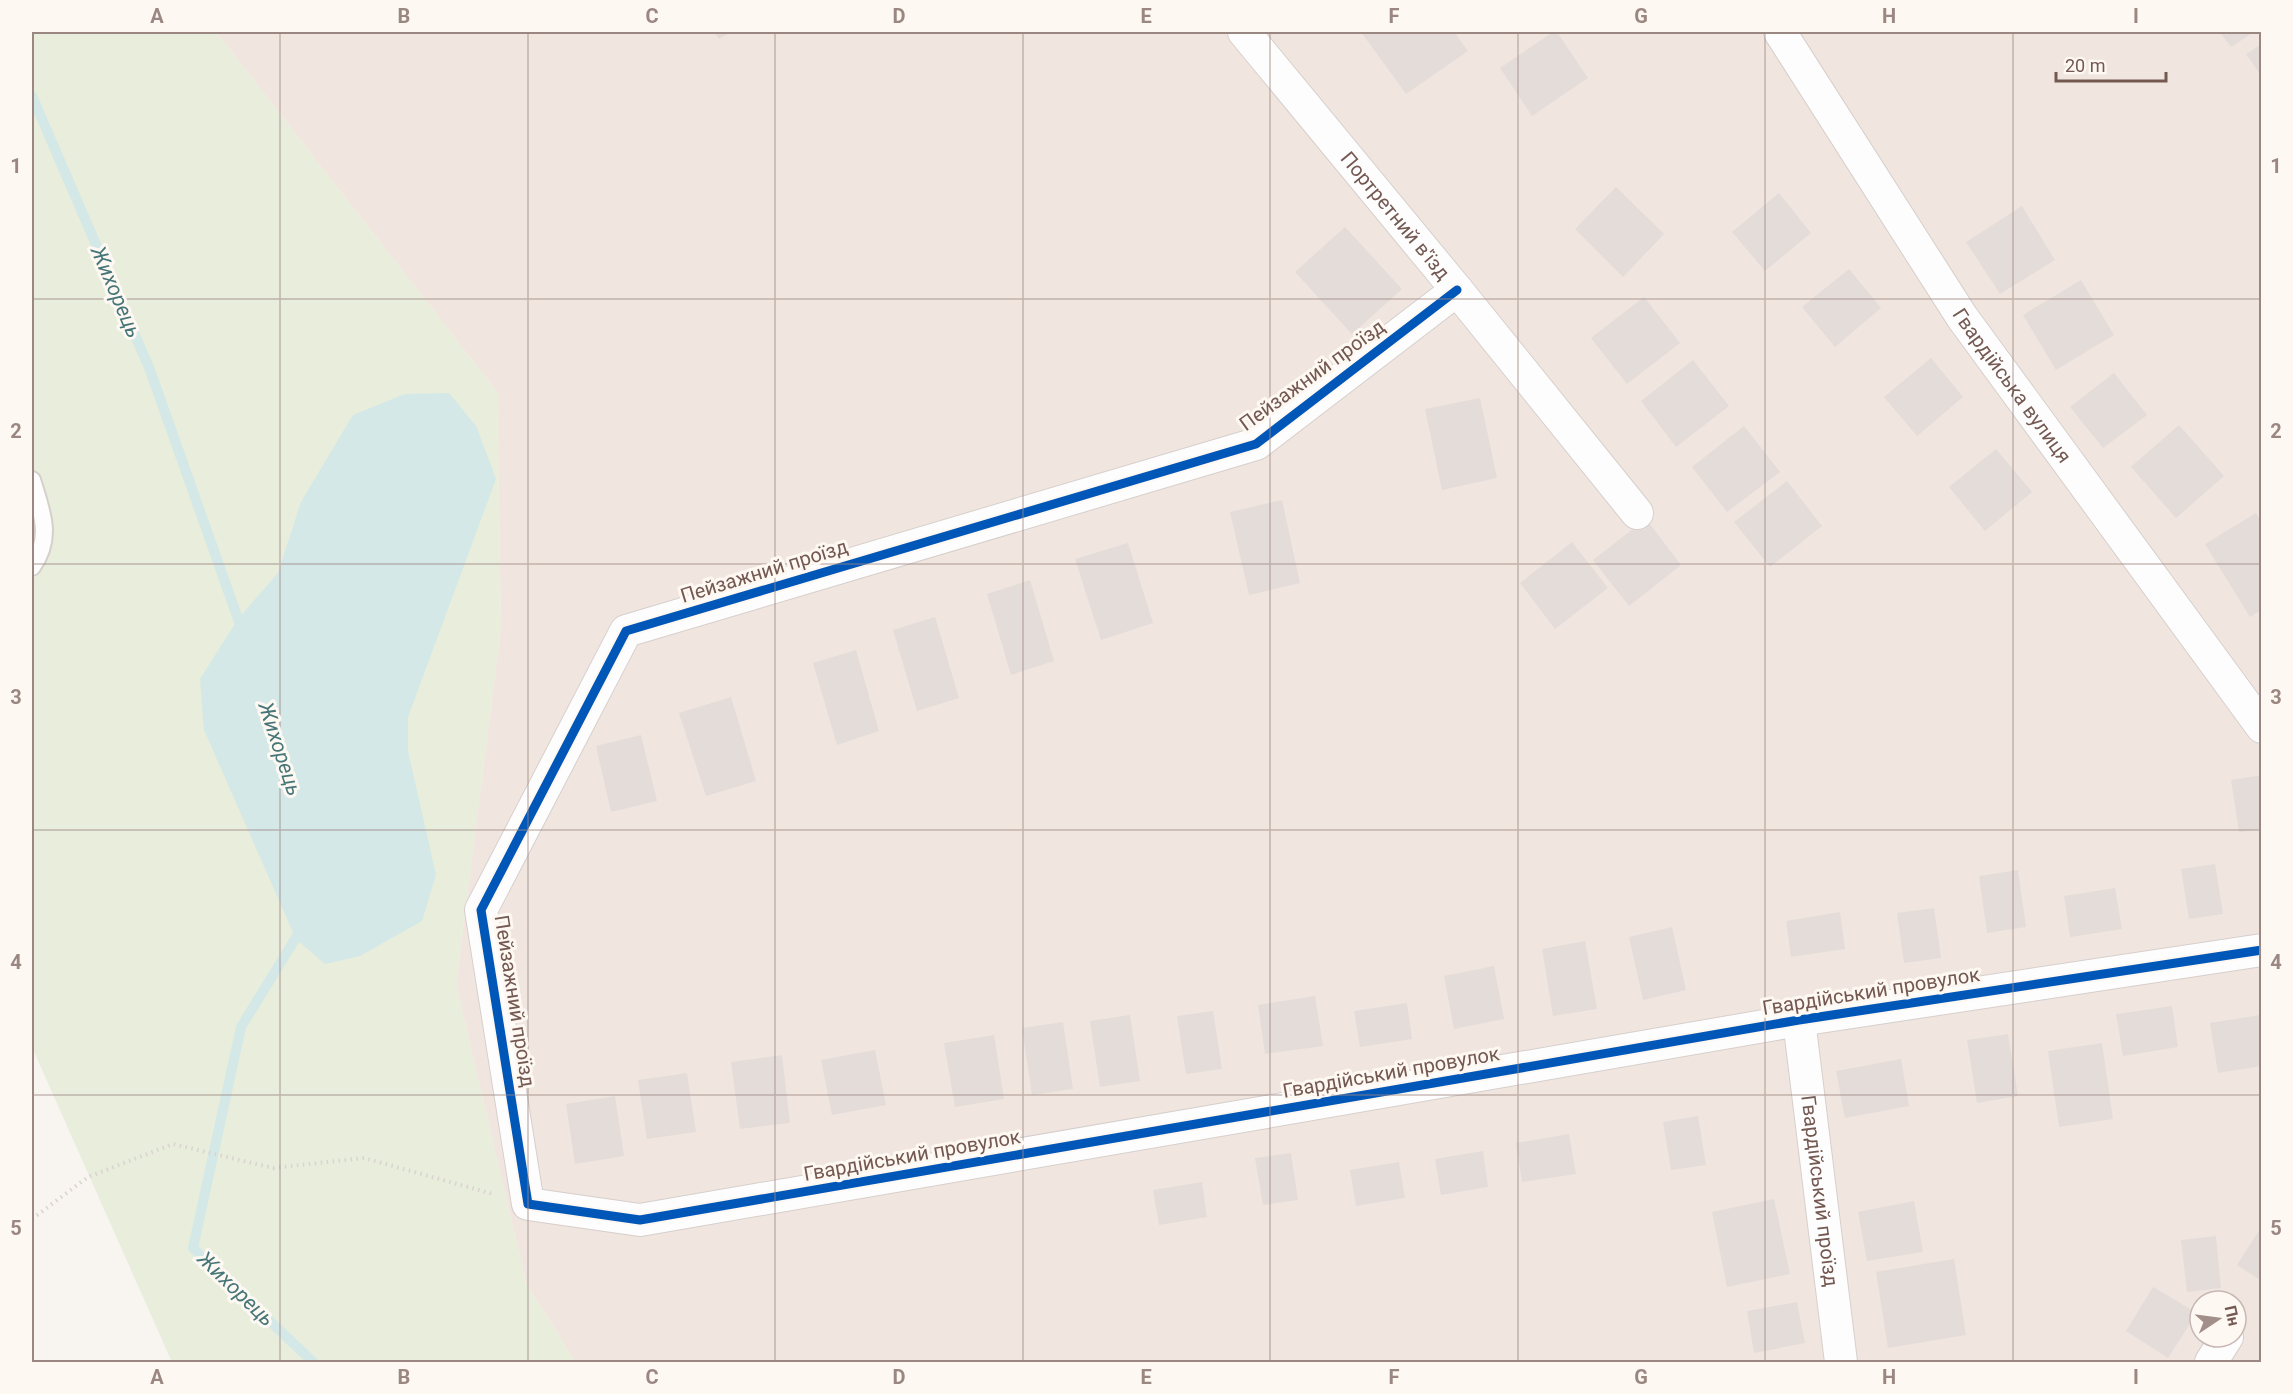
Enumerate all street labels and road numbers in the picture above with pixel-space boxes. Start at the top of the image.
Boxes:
street label: Портретний в'їзд [1336,147,1455,284]
street label: Гвардійська вулиця [1948,304,2077,467]
street label: Пейзажний проїзд [1235,314,1389,436]
street label: Пейзажний проїзд [677,534,851,608]
street label: Пейзажний проїзд [490,913,540,1089]
street label: Гвардійський провулок [1761,962,1982,1020]
street label: Гвардійський провулок [1281,1041,1501,1103]
street label: Гвардійський проїзд [1796,1094,1844,1288]
street label: Гвардійський провулок [802,1124,1022,1186]

